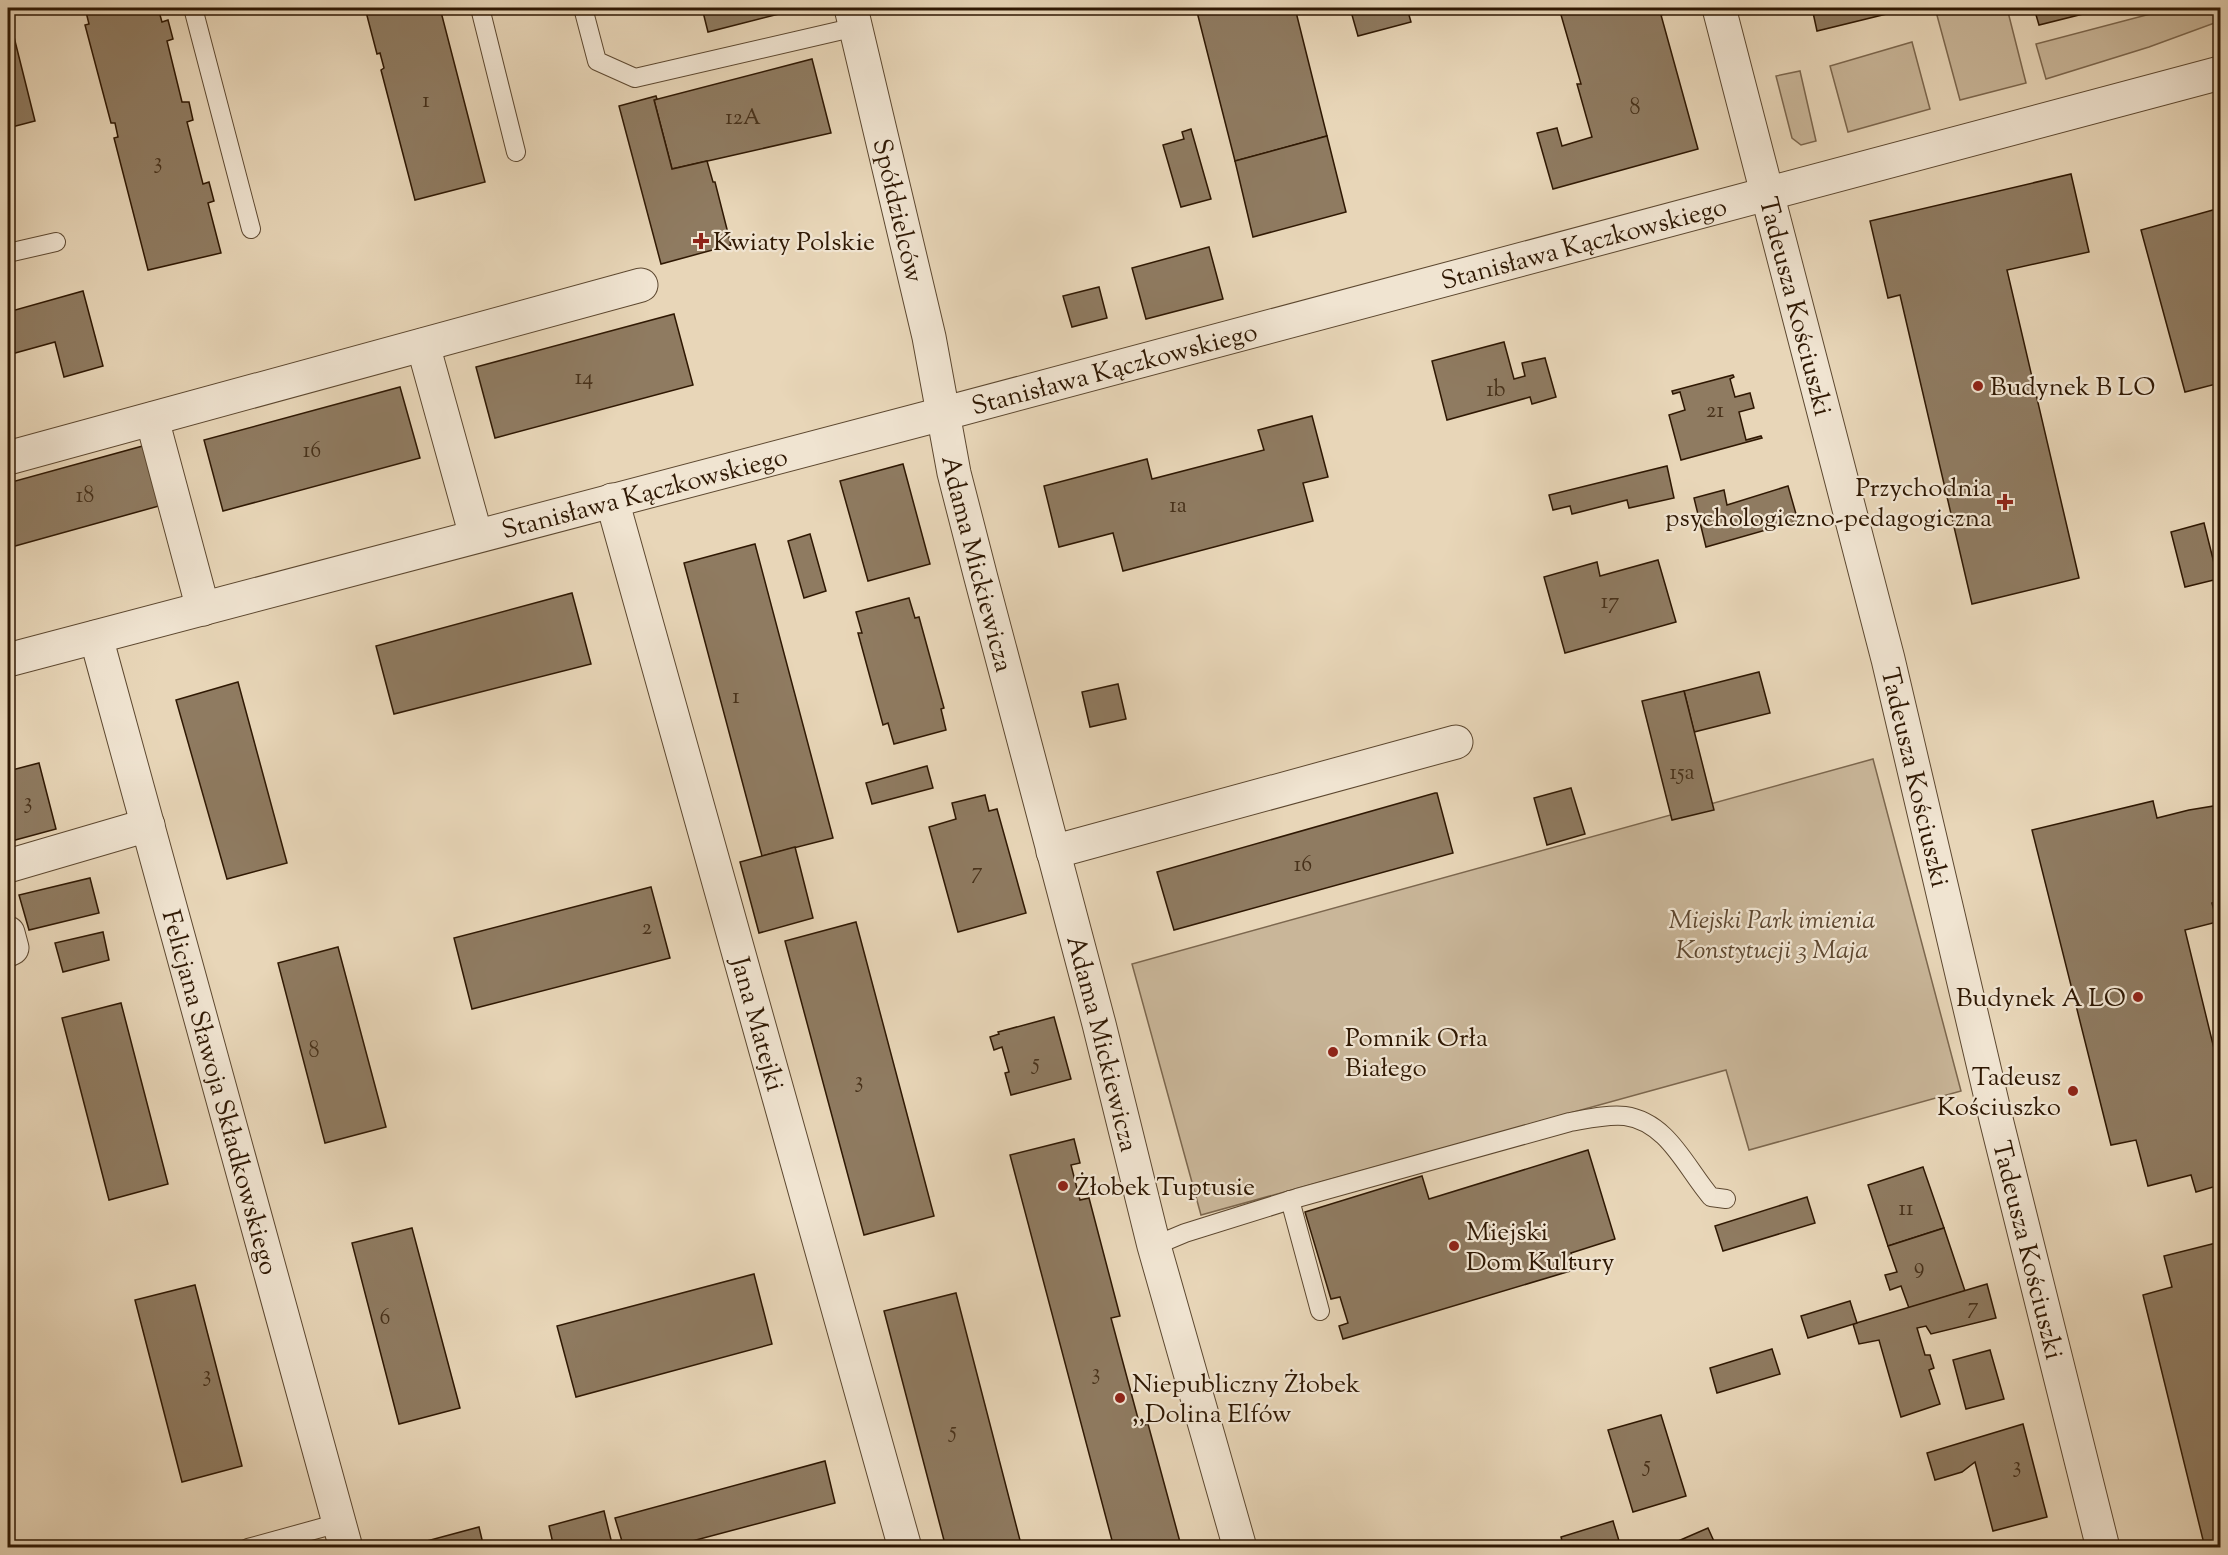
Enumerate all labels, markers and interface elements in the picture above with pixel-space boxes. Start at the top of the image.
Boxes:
house number: 1 [422,86,430,118]
house number: 8 [1629,93,1641,125]
house number: 12A [725,103,761,135]
street label: Spółdzielców [862,135,931,287]
house number: 3 [154,147,162,179]
street label: Stanisława Kączkowskiego [1437,189,1731,301]
street label: Tadeusza Kościuszki [1748,193,1840,420]
place label: Kwiaty Polskie [713,225,875,262]
marker: Kwiaty Polskie [694,234,708,248]
street label: Stanisława Kączkowskiego [968,315,1262,426]
house number: 14 [575,363,593,395]
place label: Budynek B LO [1990,370,2155,407]
house number: 1b [1486,375,1506,407]
marker: Budynek B LO [1971,379,1985,393]
house number: 21 [1706,396,1724,428]
house number: 16 [303,436,321,468]
street label: Stanisława Kączkowskiego [498,439,792,550]
street label: Adama Mickiewicza [930,453,1021,676]
place label: Przychodnia psychologiczno-pedagogiczna [1665,471,1992,538]
house number: 18 [76,481,94,513]
house number: 1a [1169,491,1187,523]
marker: Przychodnia psychologiczno-pedagogiczna [1996,493,2014,511]
house number: 17 [1601,587,1619,619]
street label: Tadeusza Kościuszki [1870,664,1957,891]
house number: 1 [732,682,740,714]
house number: 15a [1669,758,1695,790]
house number: 3 [24,787,32,819]
house number: 16 [1294,850,1312,882]
house number: 7 [971,857,983,889]
park label: Miejski Park imienia Konstytucji 3 Maja [1669,903,1875,970]
street label: Felicjana Sławoja Składkowskiego [151,906,286,1280]
house number: 2 [642,913,652,945]
street label: Adama Mickiewicza [1055,932,1146,1156]
street label: Jana Matejki [719,951,792,1096]
place label: Budynek A LO [1956,981,2126,1018]
marker: Budynek A LO [2131,990,2145,1004]
place label: Pomnik Orła Białego [1345,1021,1488,1088]
house number: 8 [308,1036,320,1068]
marker: Pomnik Orła Białego [1326,1045,1340,1059]
house number: 5 [1030,1048,1040,1080]
place label: Tadeusz Kościuszko [1937,1060,2061,1127]
house number: 3 [855,1066,863,1098]
marker: Tadeusz Kościuszko [2066,1084,2080,1098]
street label: Tadeusza Kościuszki [1981,1137,2071,1364]
place label: Żłobek Tuptusie [1075,1170,1255,1207]
marker: Żłobek Tuptusie [1056,1179,1070,1193]
house number: 11 [1899,1194,1914,1226]
place label: Miejski Dom Kultury [1466,1215,1614,1282]
marker: Miejski Dom Kultury [1447,1239,1461,1253]
house number: 9 [1914,1252,1924,1284]
house number: 7 [1967,1292,1979,1324]
house number: 6 [380,1303,390,1335]
house number: 3 [1092,1358,1100,1390]
house number: 3 [203,1360,211,1392]
place label: Niepubliczny Żłobek ,,Dolina Elfów [1132,1367,1360,1434]
marker: Niepubliczny Żłobek ,,Dolina Elfów [1113,1391,1127,1405]
house number: 5 [947,1416,957,1448]
house number: 5 [1641,1450,1651,1482]
house number: 3 [2013,1451,2021,1483]

